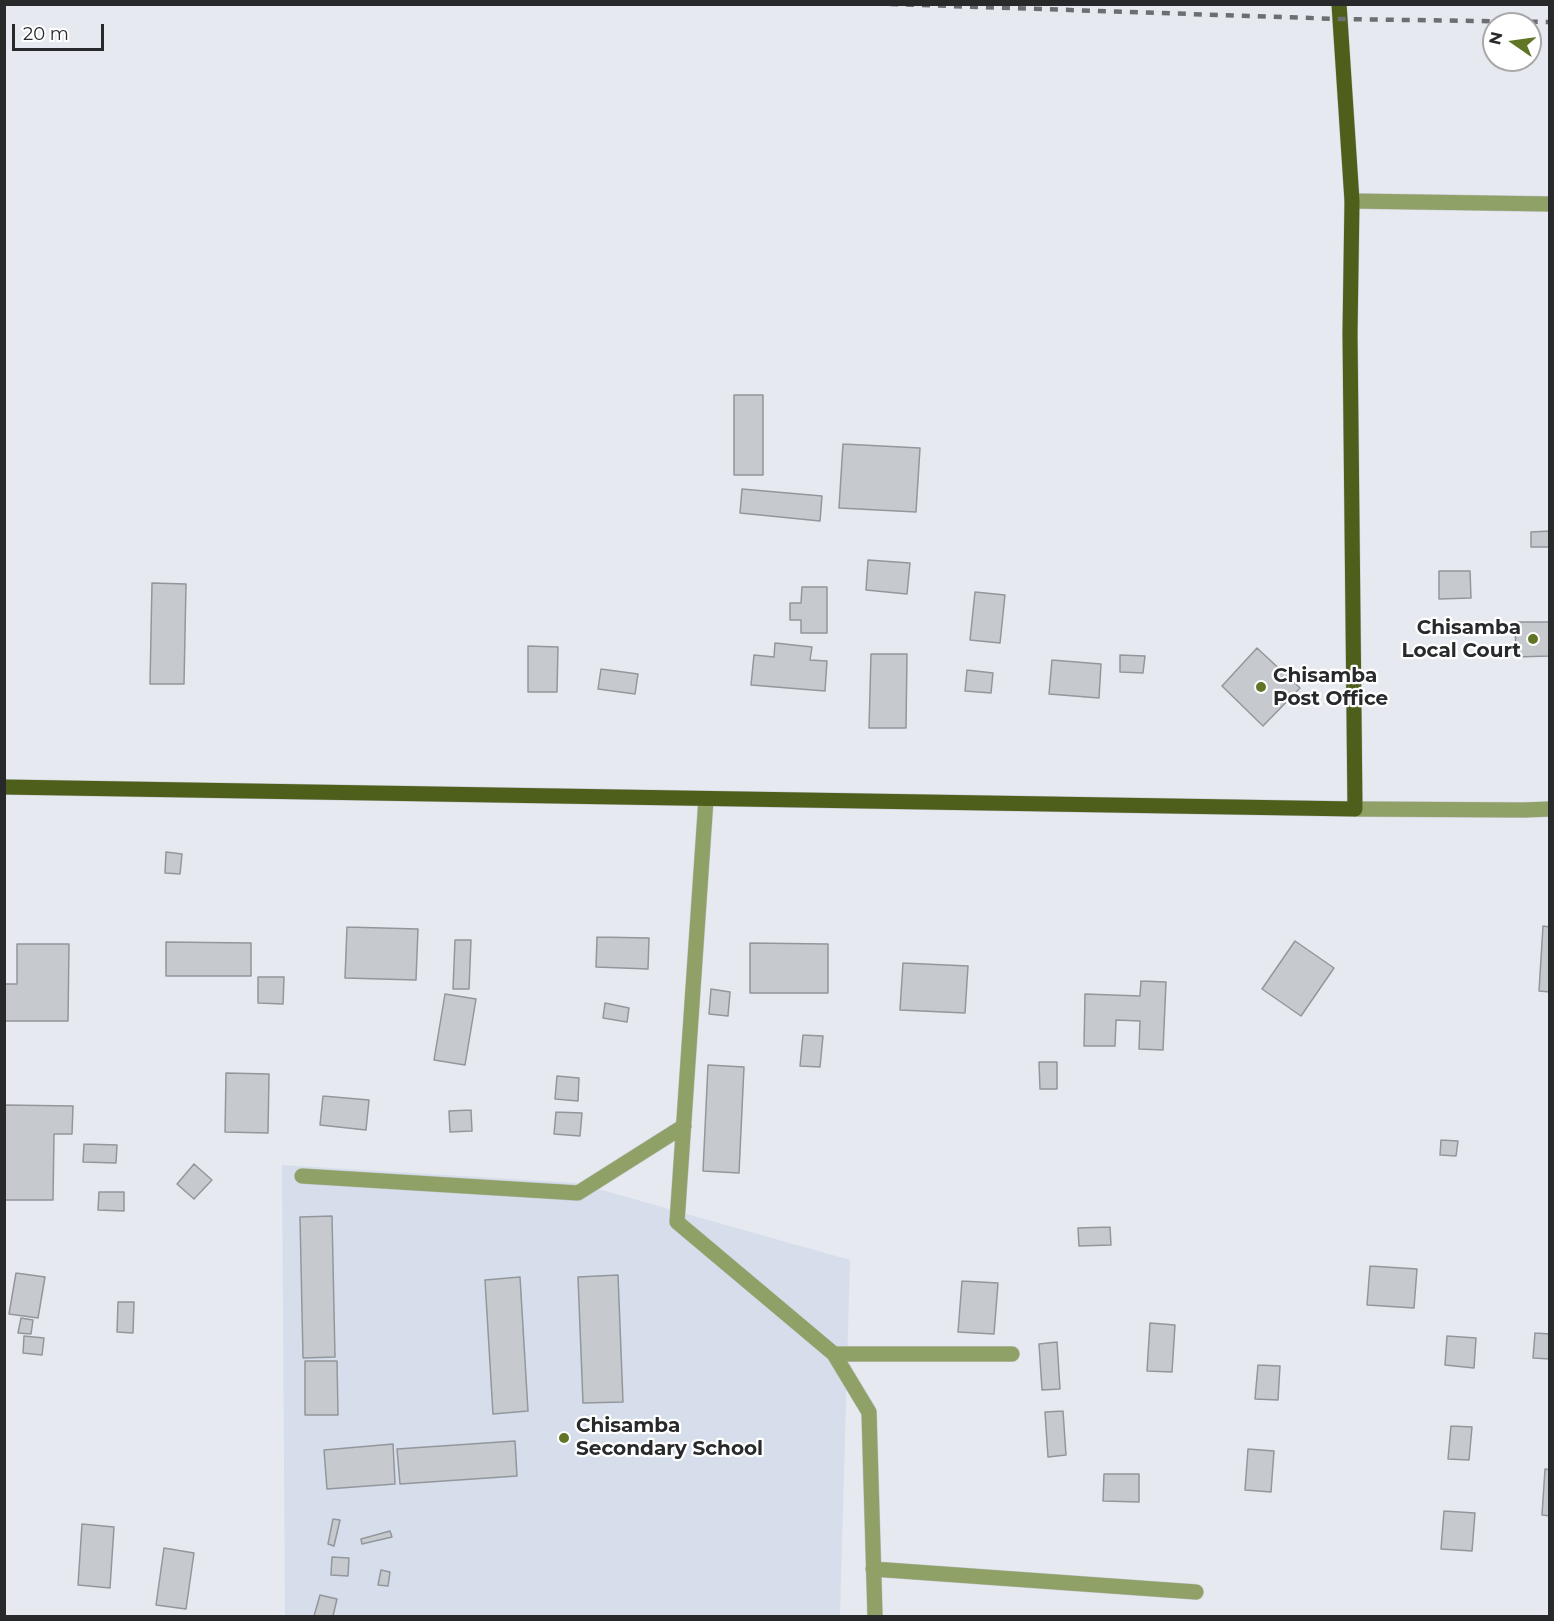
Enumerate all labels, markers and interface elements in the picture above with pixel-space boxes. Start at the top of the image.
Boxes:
scale bar [15,12,106,50]
north arrow [1482,12,1542,72]
text: 20 m [23,23,69,45]
text: N [1485,30,1507,47]
place label: Chisamba Local Court [1401,616,1521,663]
marker: Chisamba Local Court [1526,632,1540,646]
place label: Chisamba Post Office [1273,664,1388,711]
marker: Chisamba Post Office [1254,680,1268,694]
place label: Chisamba Secondary School [576,1414,763,1461]
marker: Chisamba Secondary School [557,1431,571,1445]

